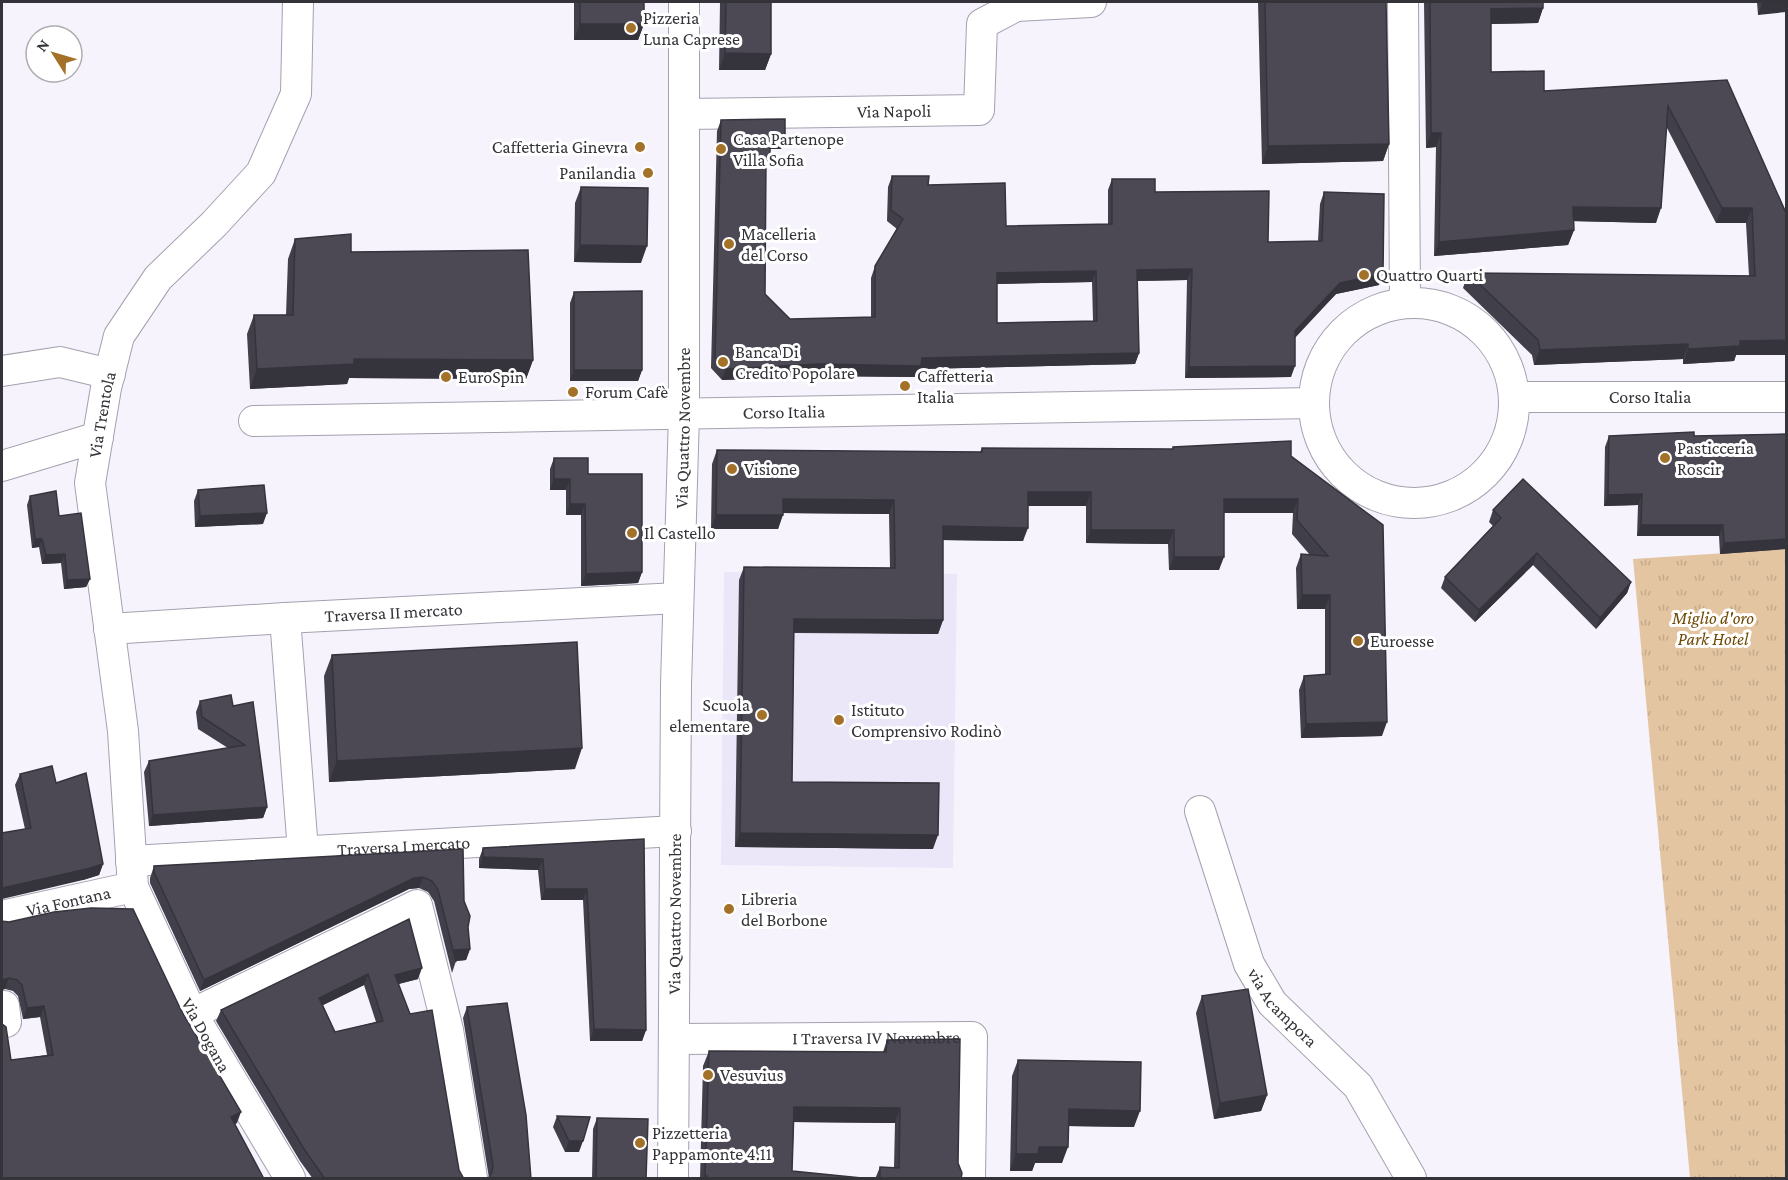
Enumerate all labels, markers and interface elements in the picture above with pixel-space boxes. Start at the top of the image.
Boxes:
place label: Pizzeria Luna Caprese [643,8,740,49]
marker: Pizzeria Luna Caprese [624,21,638,35]
north arrow [24,24,84,84]
text: N [32,36,53,55]
street label: Via Napoli [857,101,932,122]
place label: Casa Partenope Villa Sofia [733,129,844,170]
place label: Caffetteria Ginevra [492,137,628,157]
marker: Caffetteria Ginevra [633,140,647,154]
marker: Casa Partenope Villa Sofia [714,142,728,156]
place label: Panilandia [559,163,636,183]
marker: Panilandia [641,166,655,180]
place label: Macelleria del Corso [741,224,816,265]
marker: Macelleria del Corso [722,237,736,251]
place label: Quattro Quarti [1376,265,1483,285]
marker: Quattro Quarti [1357,268,1371,282]
place label: Banca Di Credito Popolare [735,342,855,383]
street label: Via Quattro Novembre [671,348,694,509]
marker: Banca Di Credito Popolare [716,355,730,369]
place label: Caffetteria Italia [917,366,993,407]
place label: EuroSpin [458,367,525,387]
street label: Via Trentola [84,369,120,459]
marker: EuroSpin [439,370,453,384]
marker: Caffetteria Italia [898,379,912,393]
place label: Forum Cafè [585,382,668,402]
marker: Forum Cafè [566,385,580,399]
street label: Corso Italia [1609,387,1691,407]
street label: Corso Italia [742,401,825,423]
place label: Pasticceria Roscir [1677,438,1754,479]
marker: Pasticceria Roscir [1658,451,1672,465]
place label: Visione [744,459,797,479]
marker: Visione [725,462,739,476]
place label: Il Castello [644,523,716,543]
marker: Il Castello [625,526,639,540]
street label: Traversa II mercato [324,599,463,626]
park label: Miglio d'oro Park Hotel [1671,608,1754,649]
place label: Euroesse [1370,631,1434,651]
marker: Euroesse [1351,634,1365,648]
place label: Scuola elementare [669,695,750,736]
place label: Istituto Comprensivo Rodinò [851,700,1002,741]
marker: Scuola elementare [755,708,769,722]
marker: Istituto Comprensivo Rodinò [832,713,846,727]
street label: Traversa I mercato [337,832,471,860]
street label: Via Quattro Novembre [664,833,685,995]
street label: Via Fontana [24,882,112,920]
place label: Libreria del Borbone [741,889,827,930]
marker: Libreria del Borbone [722,902,736,916]
street label: via Acampora [1243,963,1321,1051]
street label: Via Dogana [177,994,235,1076]
street label: I Traversa IV Novembre [792,1027,960,1048]
place label: Vesuvius [720,1065,784,1085]
marker: Vesuvius [701,1068,715,1082]
place label: Pizzetteria Pappamonte 4.11 [652,1123,772,1164]
marker: Pizzetteria Pappamonte 4.11 [633,1136,647,1150]

